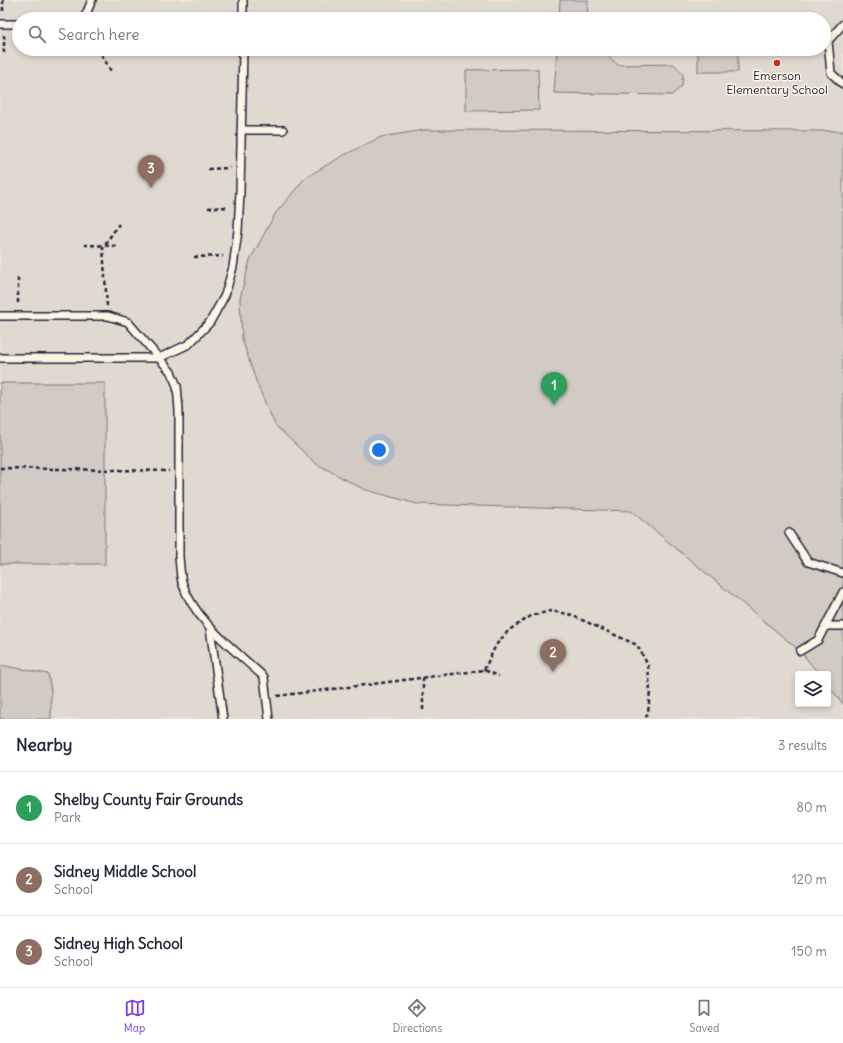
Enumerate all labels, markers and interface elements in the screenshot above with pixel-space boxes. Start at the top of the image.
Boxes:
search box [12,12,831,56]
icon: search [26,23,48,45]
text: Search here [58,25,139,44]
marker: Emerson Elementary School [772,58,782,68]
place label: Emerson Elementary School [726,68,828,97]
pin: 3 [138,155,164,188]
pin: 1 [541,372,567,405]
your location [369,440,389,460]
pin: 2 [540,639,566,672]
map controls [795,671,831,707]
button: layers [795,671,831,707]
text: Nearby [16,734,72,756]
text: 3 results [778,737,827,754]
text: Shelby County Fair Grounds [54,790,243,809]
text: 1 [26,799,32,816]
text: 80 m [796,799,827,816]
text: Park [54,809,81,826]
text: Sidney Middle School [54,862,196,881]
text: 2 [25,871,33,888]
text: 120 m [792,871,827,888]
text: School [54,881,93,898]
text: Sidney High School [54,934,183,953]
text: 3 [25,943,33,960]
text: 150 m [791,943,827,960]
text: School [54,953,93,970]
tab: Map [124,997,146,1035]
tab: Directions [393,997,442,1035]
tab: Saved [689,997,719,1035]

